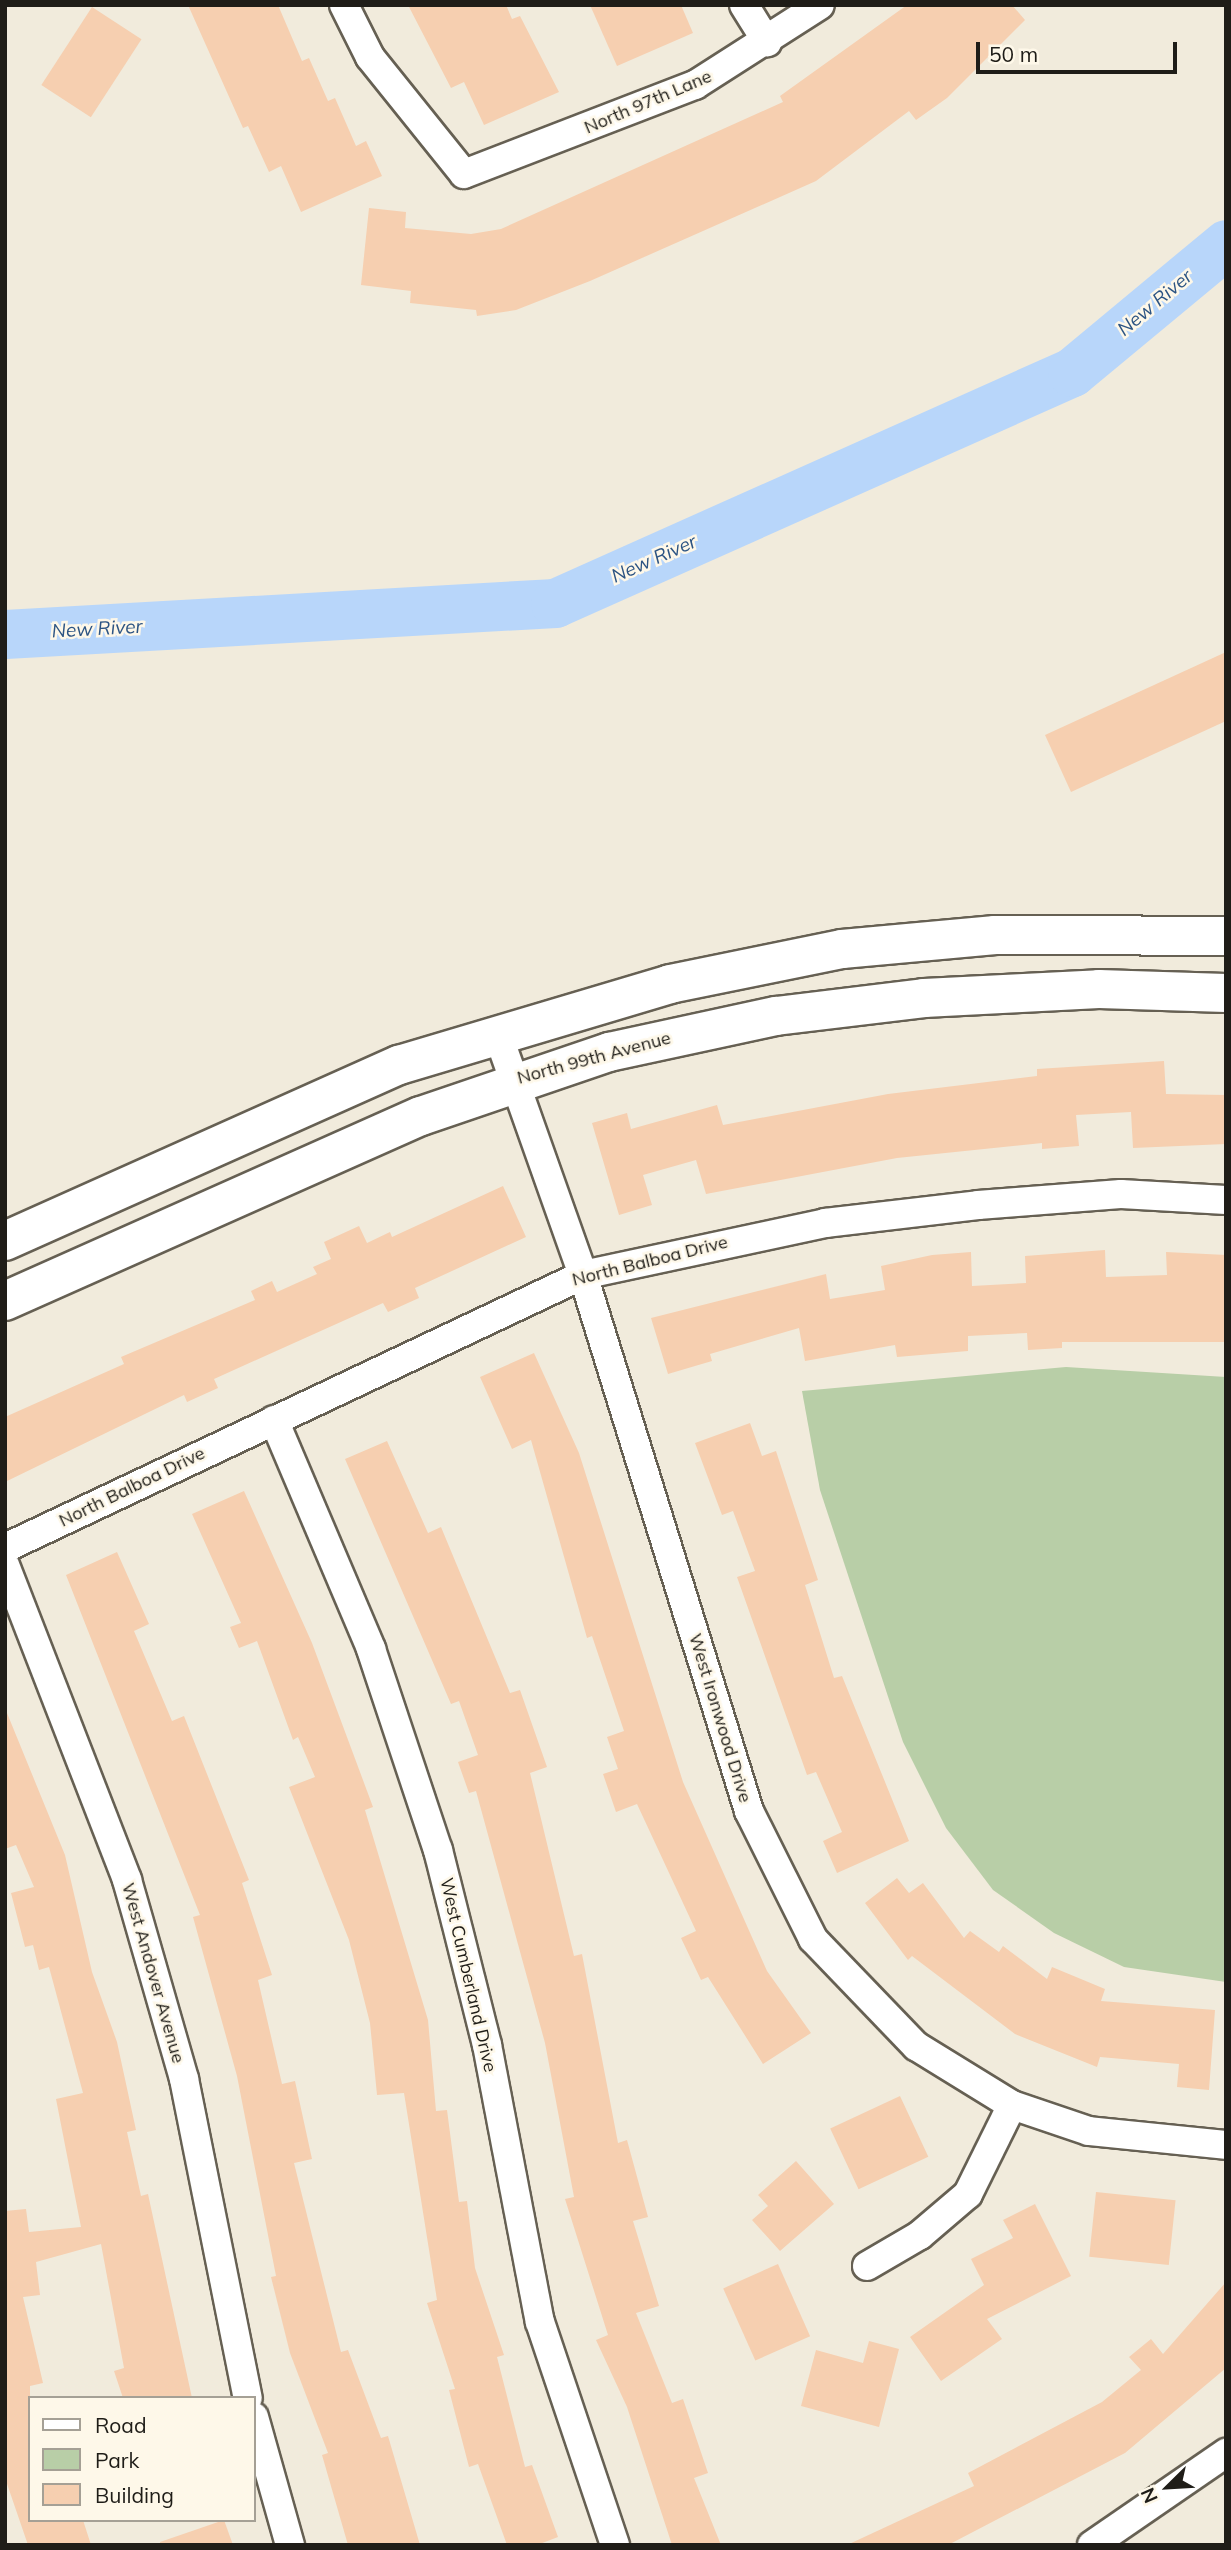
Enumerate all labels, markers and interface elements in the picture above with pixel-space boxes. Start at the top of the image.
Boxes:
scale bar [979,28,1180,72]
text: 50 m [989,41,1038,67]
street label: North 97th Lane [581,65,715,139]
water label: New River [1113,265,1197,341]
water label: New River [608,530,700,588]
water label: New River [51,615,143,643]
street label: North 99th Avenue [515,1027,673,1089]
street label: North Balboa Drive [570,1231,730,1291]
street label: North Balboa Drive [56,1442,208,1532]
street label: West Ironwood Drive [684,1631,756,1805]
street label: West Cumberland Drive [435,1876,501,2074]
street label: West Andover Avenue [117,1880,189,2066]
legend [28,2396,256,2522]
text: Road [95,2412,146,2438]
text: Park [95,2447,139,2473]
north arrow [1133,2452,1203,2522]
text: Building [95,2482,174,2508]
text: N [1135,2484,1163,2507]

